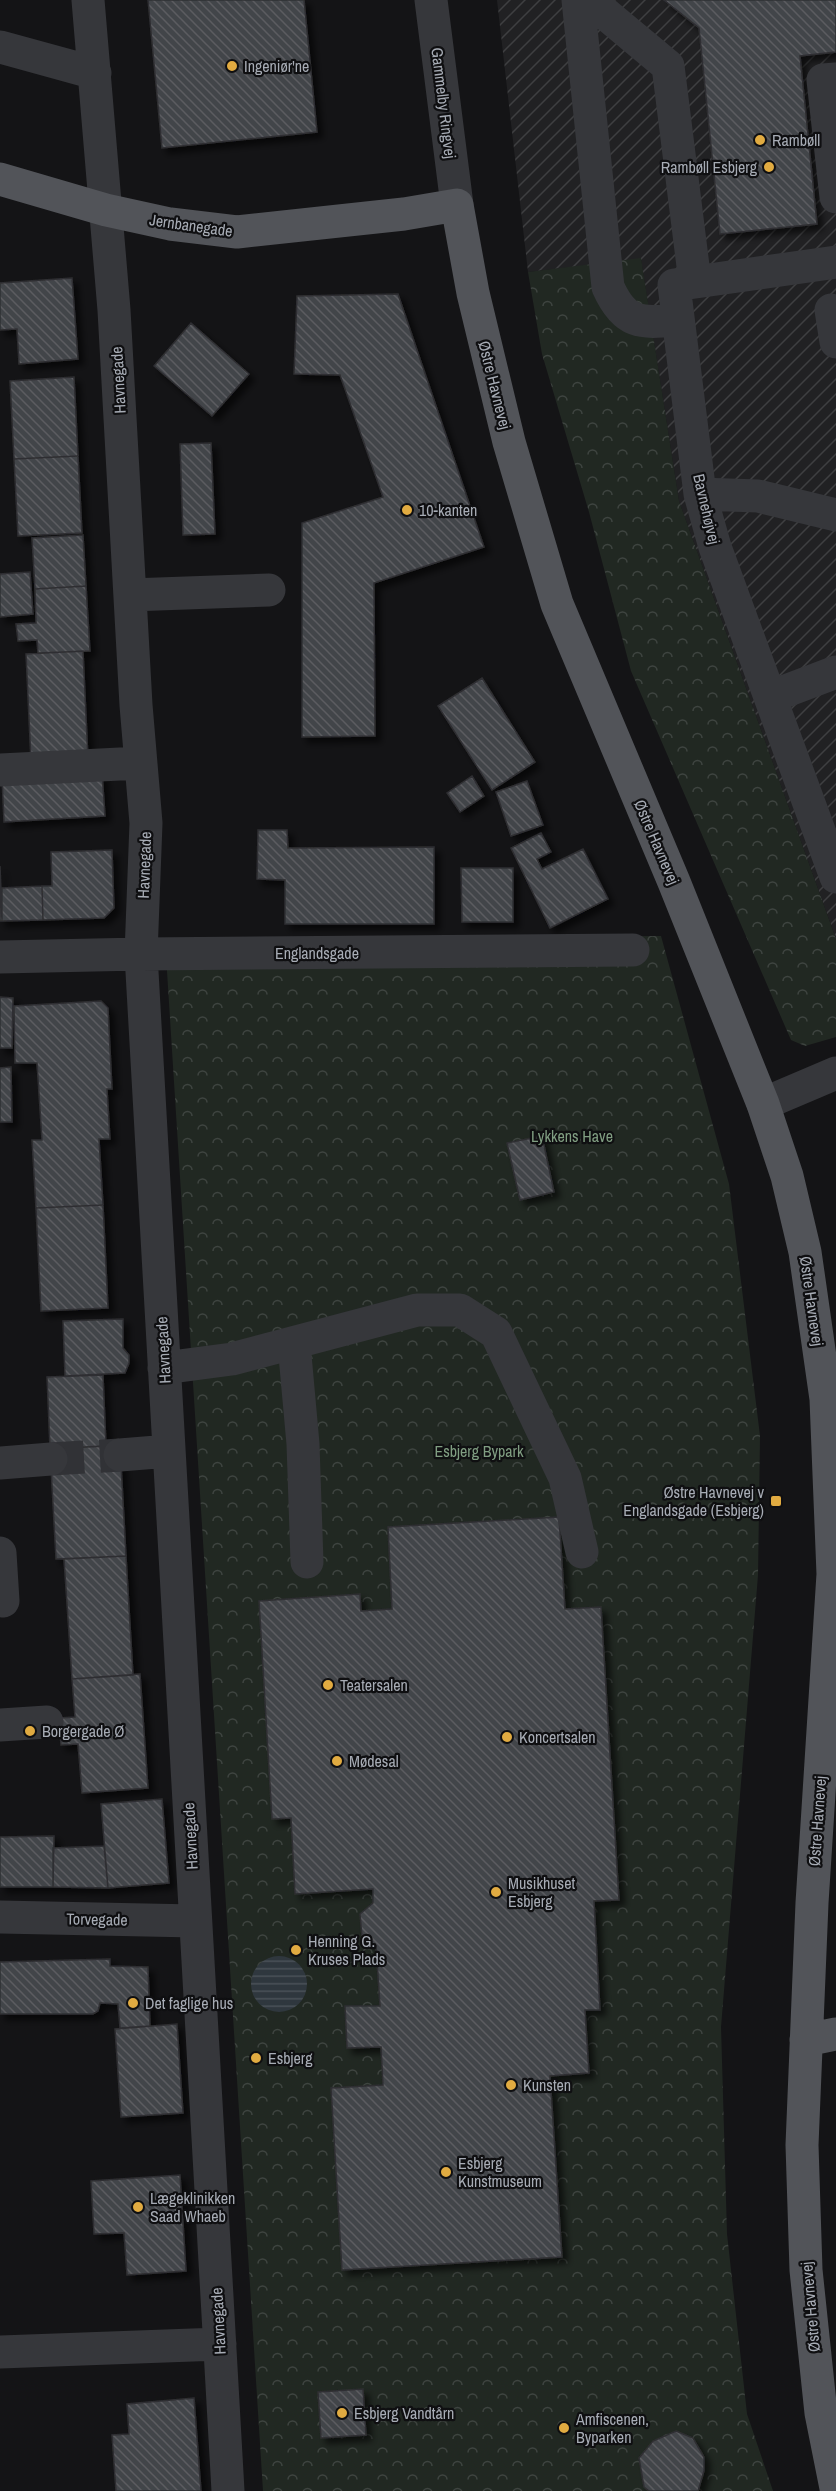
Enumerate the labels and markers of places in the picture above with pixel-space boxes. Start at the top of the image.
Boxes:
place label: Ingeniør'ne [244,55,309,77]
marker: Ingeniør'ne [225,59,239,73]
place label: Rambøll [772,129,820,151]
marker: Rambøll [753,133,767,147]
place label: Rambøll Esbjerg [661,156,758,178]
marker: Rambøll Esbjerg [762,160,776,174]
place label: 10-kanten [419,499,477,521]
marker: 10-kanten [400,503,414,517]
place label: Østre Havnevej v Englandsgade (Esbjerg) [623,1481,764,1521]
marker: Østre Havnevej v Englandsgade (Esbjerg) [769,1494,783,1508]
place label: Teatersalen [340,1674,408,1696]
marker: Teatersalen [321,1678,335,1692]
place label: Borgergade Ø [42,1720,124,1742]
marker: Borgergade Ø [23,1724,37,1738]
place label: Koncertsalen [519,1726,596,1748]
marker: Koncertsalen [500,1730,514,1744]
place label: Mødesal [349,1750,399,1772]
marker: Mødesal [330,1754,344,1768]
place label: Musikhuset Esbjerg [508,1872,575,1912]
marker: Musikhuset Esbjerg [489,1885,503,1899]
place label: Henning G. Kruses Plads [308,1930,385,1970]
marker: Henning G. Kruses Plads [289,1943,303,1957]
place label: Det faglige hus [145,1992,233,2014]
marker: Det faglige hus [126,1996,140,2010]
place label: Esbjerg [268,2047,313,2069]
marker: Esbjerg [249,2051,263,2065]
place label: Kunsten [523,2074,571,2096]
marker: Kunsten [504,2078,518,2092]
place label: Esbjerg Kunstmuseum [458,2152,542,2192]
marker: Esbjerg Kunstmuseum [439,2165,453,2179]
place label: Lægeklinikken Saad Whaeb [150,2187,235,2227]
marker: Lægeklinikken Saad Whaeb [131,2200,145,2214]
place label: Esbjerg Vandtårn [354,2402,454,2424]
marker: Esbjerg Vandtårn [335,2406,349,2420]
place label: Amfiscenen, Byparken [575,2408,649,2448]
marker: Amfiscenen, Byparken [557,2421,571,2435]

